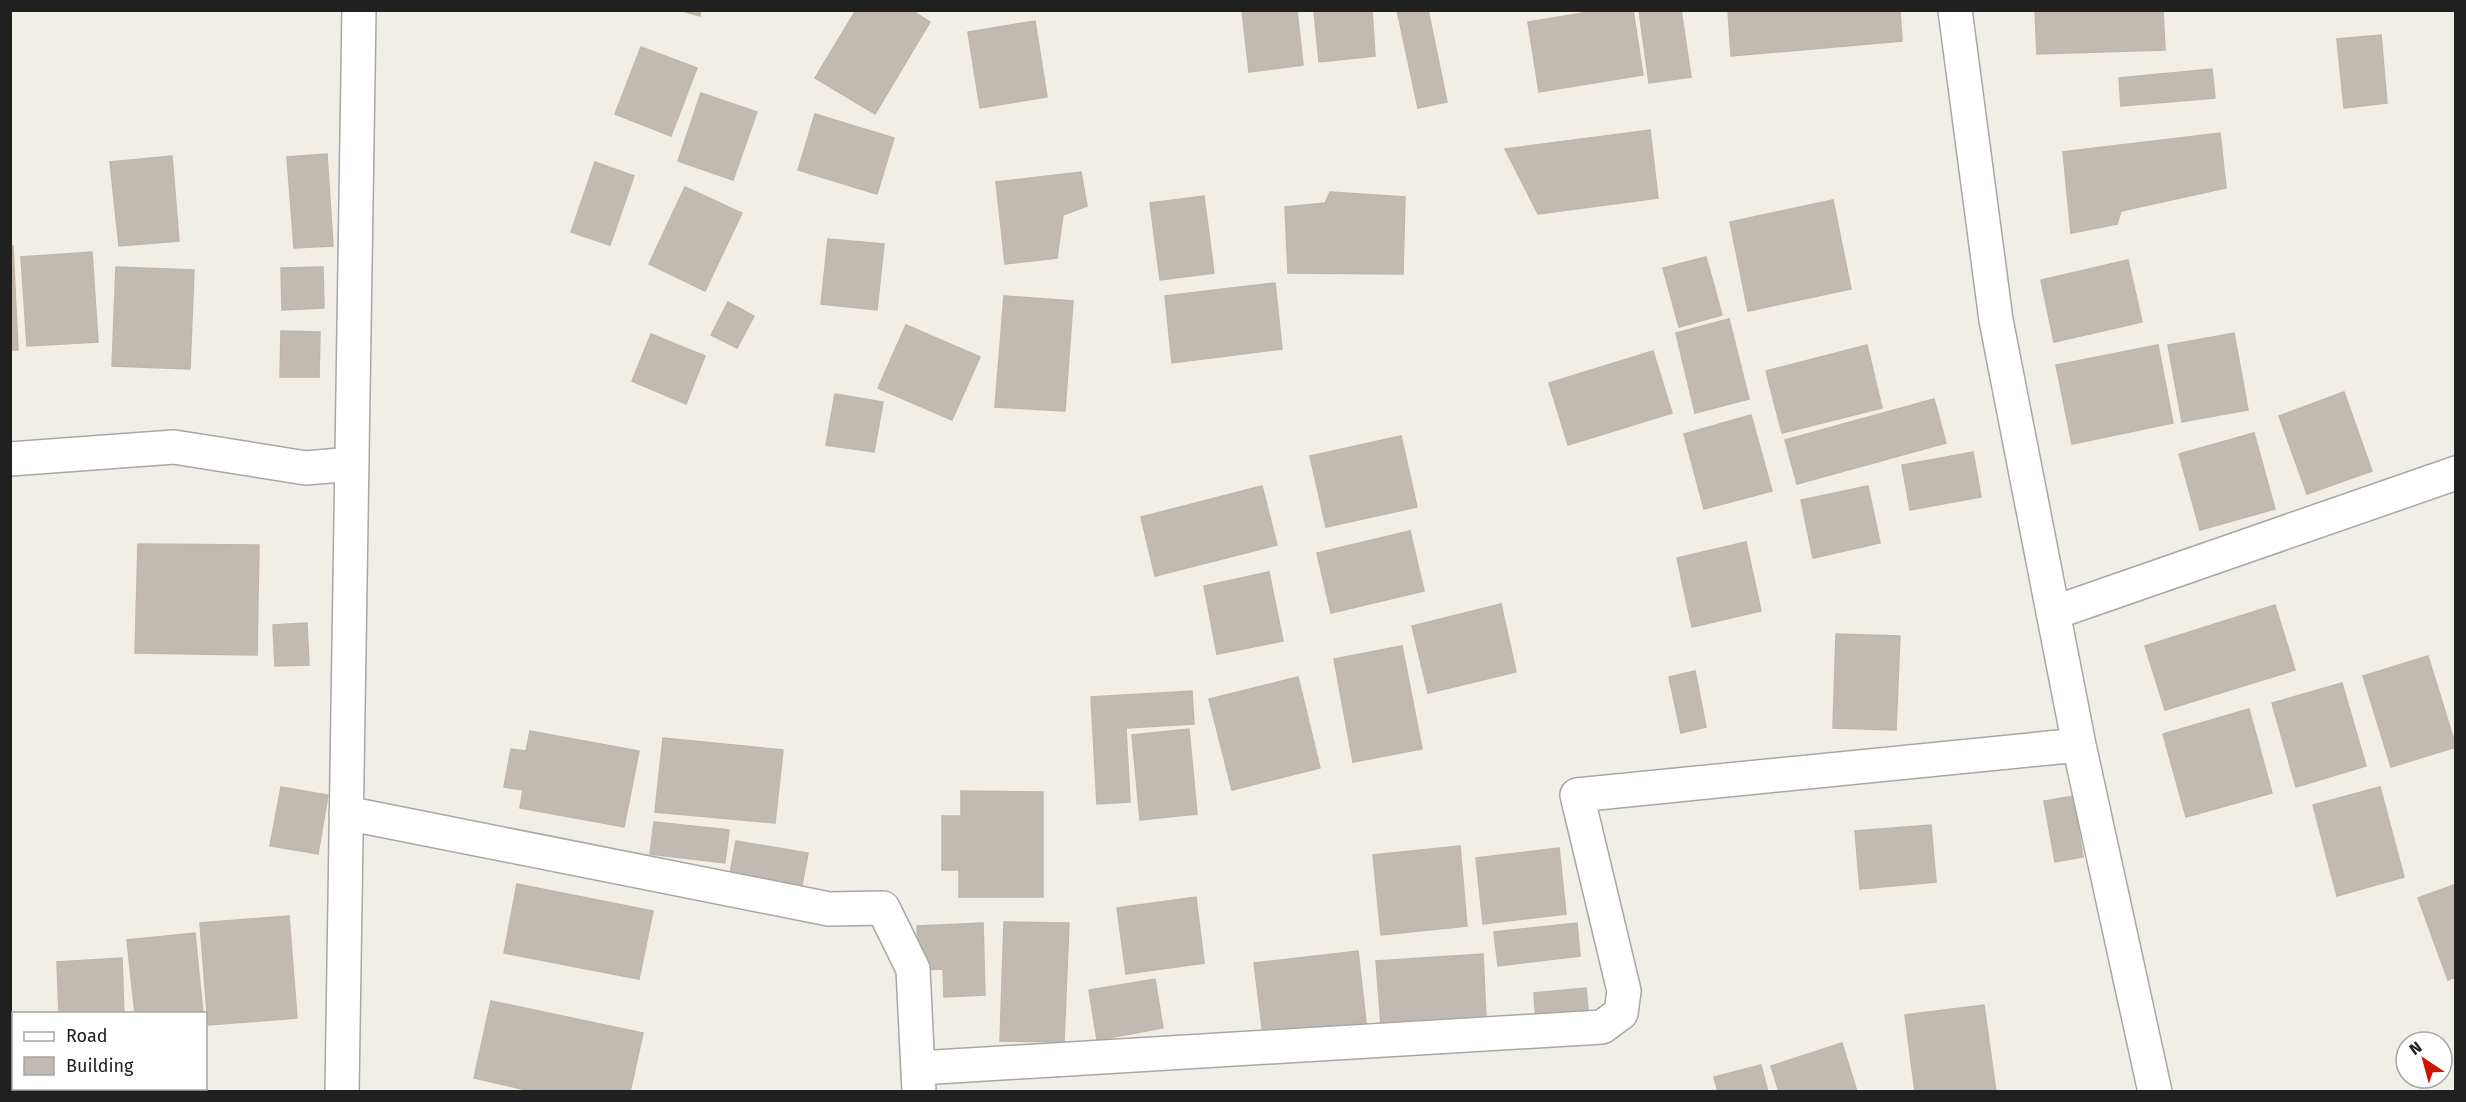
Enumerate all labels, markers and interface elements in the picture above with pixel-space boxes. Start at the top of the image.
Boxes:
legend [12,1012,207,1090]
text: Road [66,1025,108,1047]
north arrow [2394,1030,2454,1090]
text: N [2406,1037,2425,1059]
text: Building [66,1055,134,1077]

